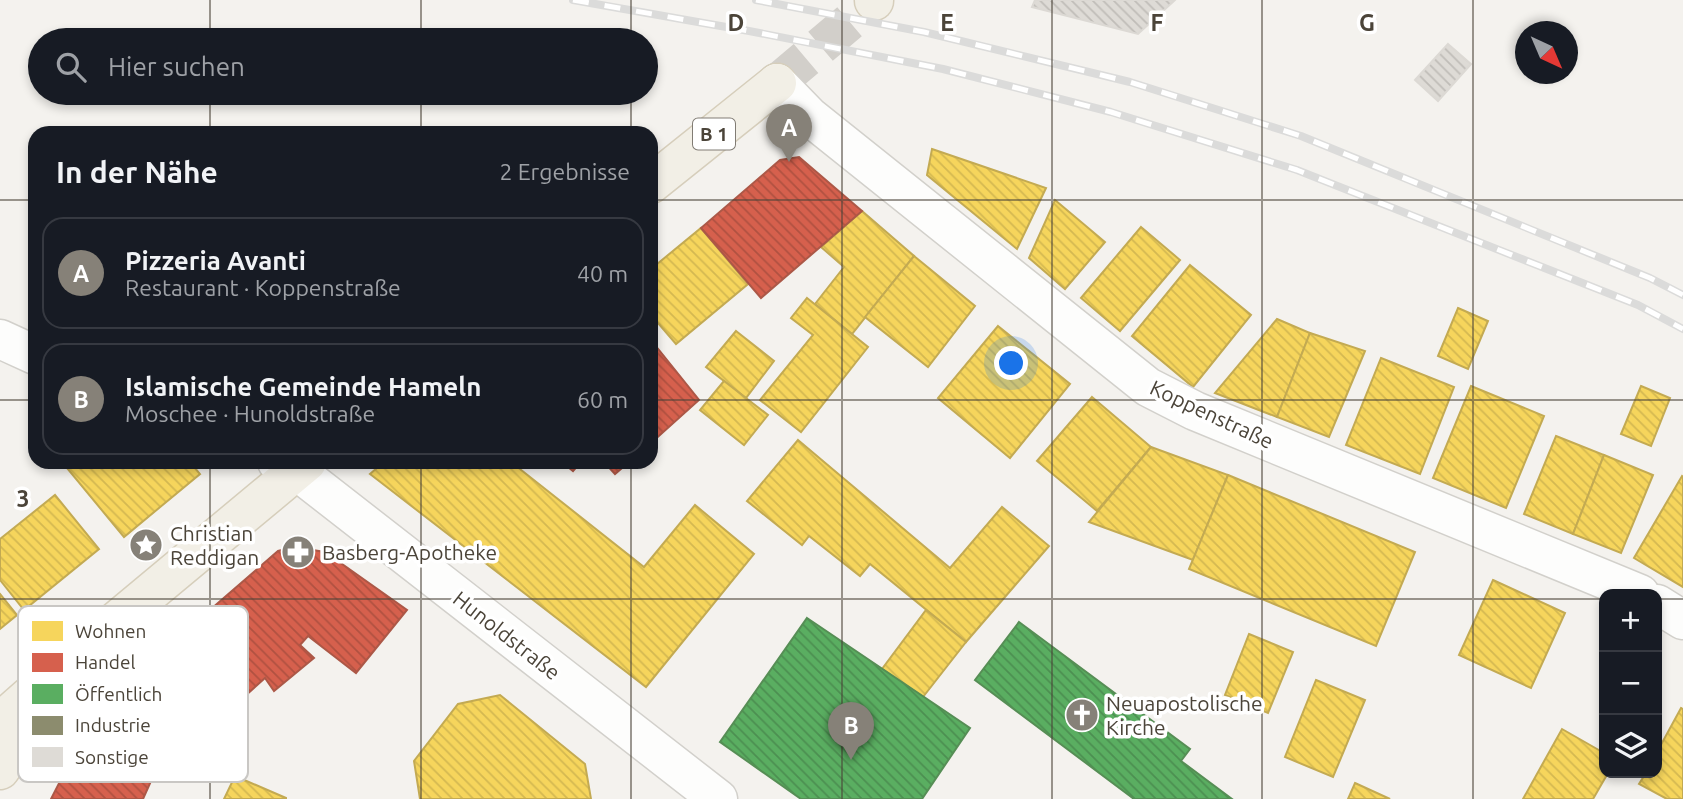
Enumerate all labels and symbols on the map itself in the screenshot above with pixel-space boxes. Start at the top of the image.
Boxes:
text: D [728,10,744,35]
text: E [940,10,954,35]
text: F [1151,10,1164,35]
text: G [1359,10,1375,35]
north arrow [1515,21,1578,84]
pin: A [766,104,812,162]
road number: B 1 [693,118,735,150]
your location [994,346,1028,380]
street label: Koppenstraße [1147,375,1277,453]
text: 3 [17,486,29,511]
place label: Christian Reddigan [170,521,259,569]
place icon: Christian Reddigan [127,526,165,564]
pharmacy icon: Basberg-Apotheke [279,533,317,571]
place label: Basberg-Apotheke [322,540,497,564]
street label: Hunoldstraße [449,586,565,684]
legend [18,606,248,782]
text: Wohnen [75,620,146,642]
text: Handel [75,651,135,673]
text: Öffentlich [75,683,162,705]
place label: Neuapostolische Kirche [1106,691,1263,739]
church icon: Neuapostolische Kirche [1063,696,1101,734]
pin: B [828,702,874,760]
text: Industrie [75,714,151,736]
text: Sonstige [75,746,149,768]

